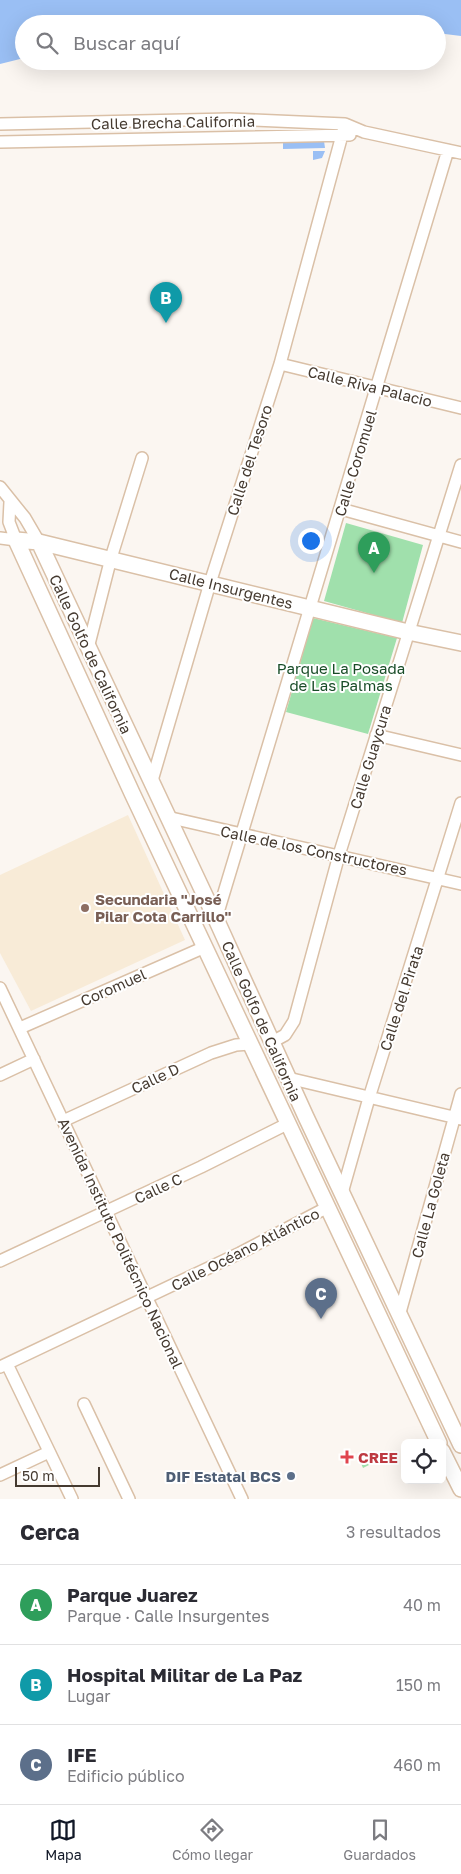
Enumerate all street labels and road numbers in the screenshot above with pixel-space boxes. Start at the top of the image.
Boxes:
street label: Calle Brecha California [91,112,255,132]
street label: Calle Riva Palacio [306,362,434,410]
street label: Calle del Tesoro [223,402,275,518]
street label: Calle Coromuel [330,407,380,518]
street label: Calle Insurgentes [167,564,295,612]
street label: Calle Golfo de California [46,571,136,737]
street label: Calle Guaycura [346,703,394,811]
street label: Calle de los Constructores [219,821,409,879]
street label: Calle Golfo de California [218,938,306,1104]
street label: Calle del Pirata [376,943,426,1053]
street label: Coromuel [77,965,149,1009]
street label: Calle D [128,1059,182,1097]
street label: Avenida Instituto Politécnico Nacional [55,1115,187,1371]
street label: Calle La Goleta [407,1150,453,1260]
street label: Calle C [131,1169,185,1207]
street label: Calle Océano Atlántico [168,1204,322,1294]

